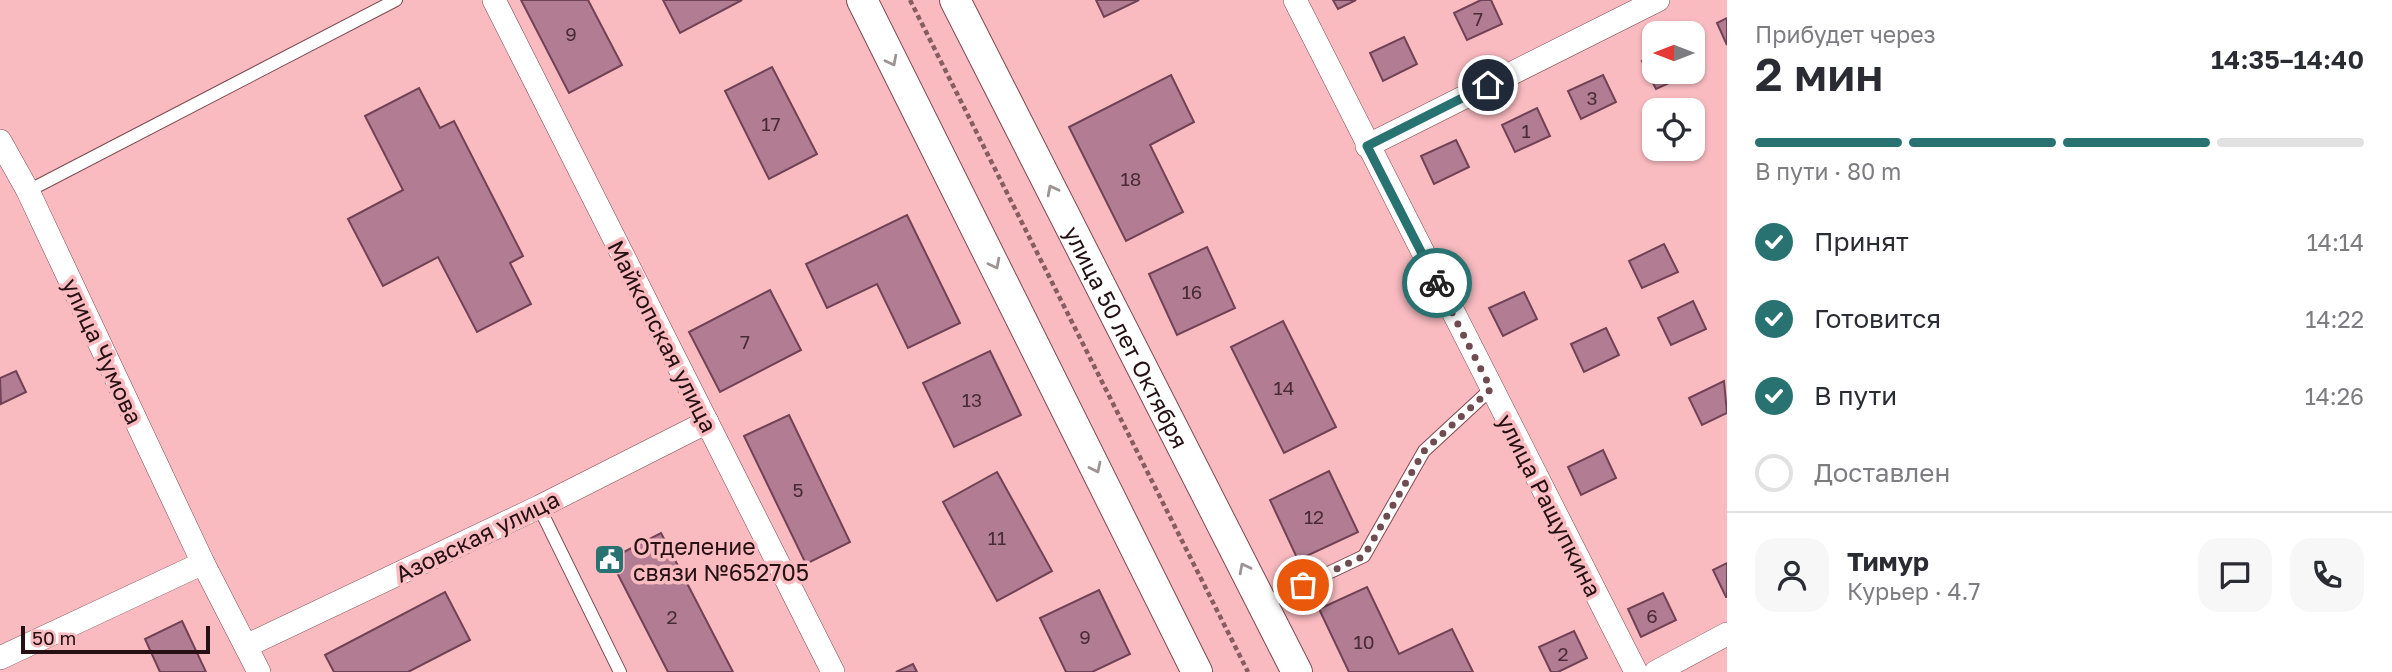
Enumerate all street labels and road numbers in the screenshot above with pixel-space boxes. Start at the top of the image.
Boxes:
street label: улица 50 лет Октября [1058,221,1195,453]
street label: Майкопская улица [602,235,724,437]
street label: улица Чумова [57,274,149,428]
street label: улица Ращупкина [1492,409,1608,601]
street label: Азовская улица [390,484,564,588]

